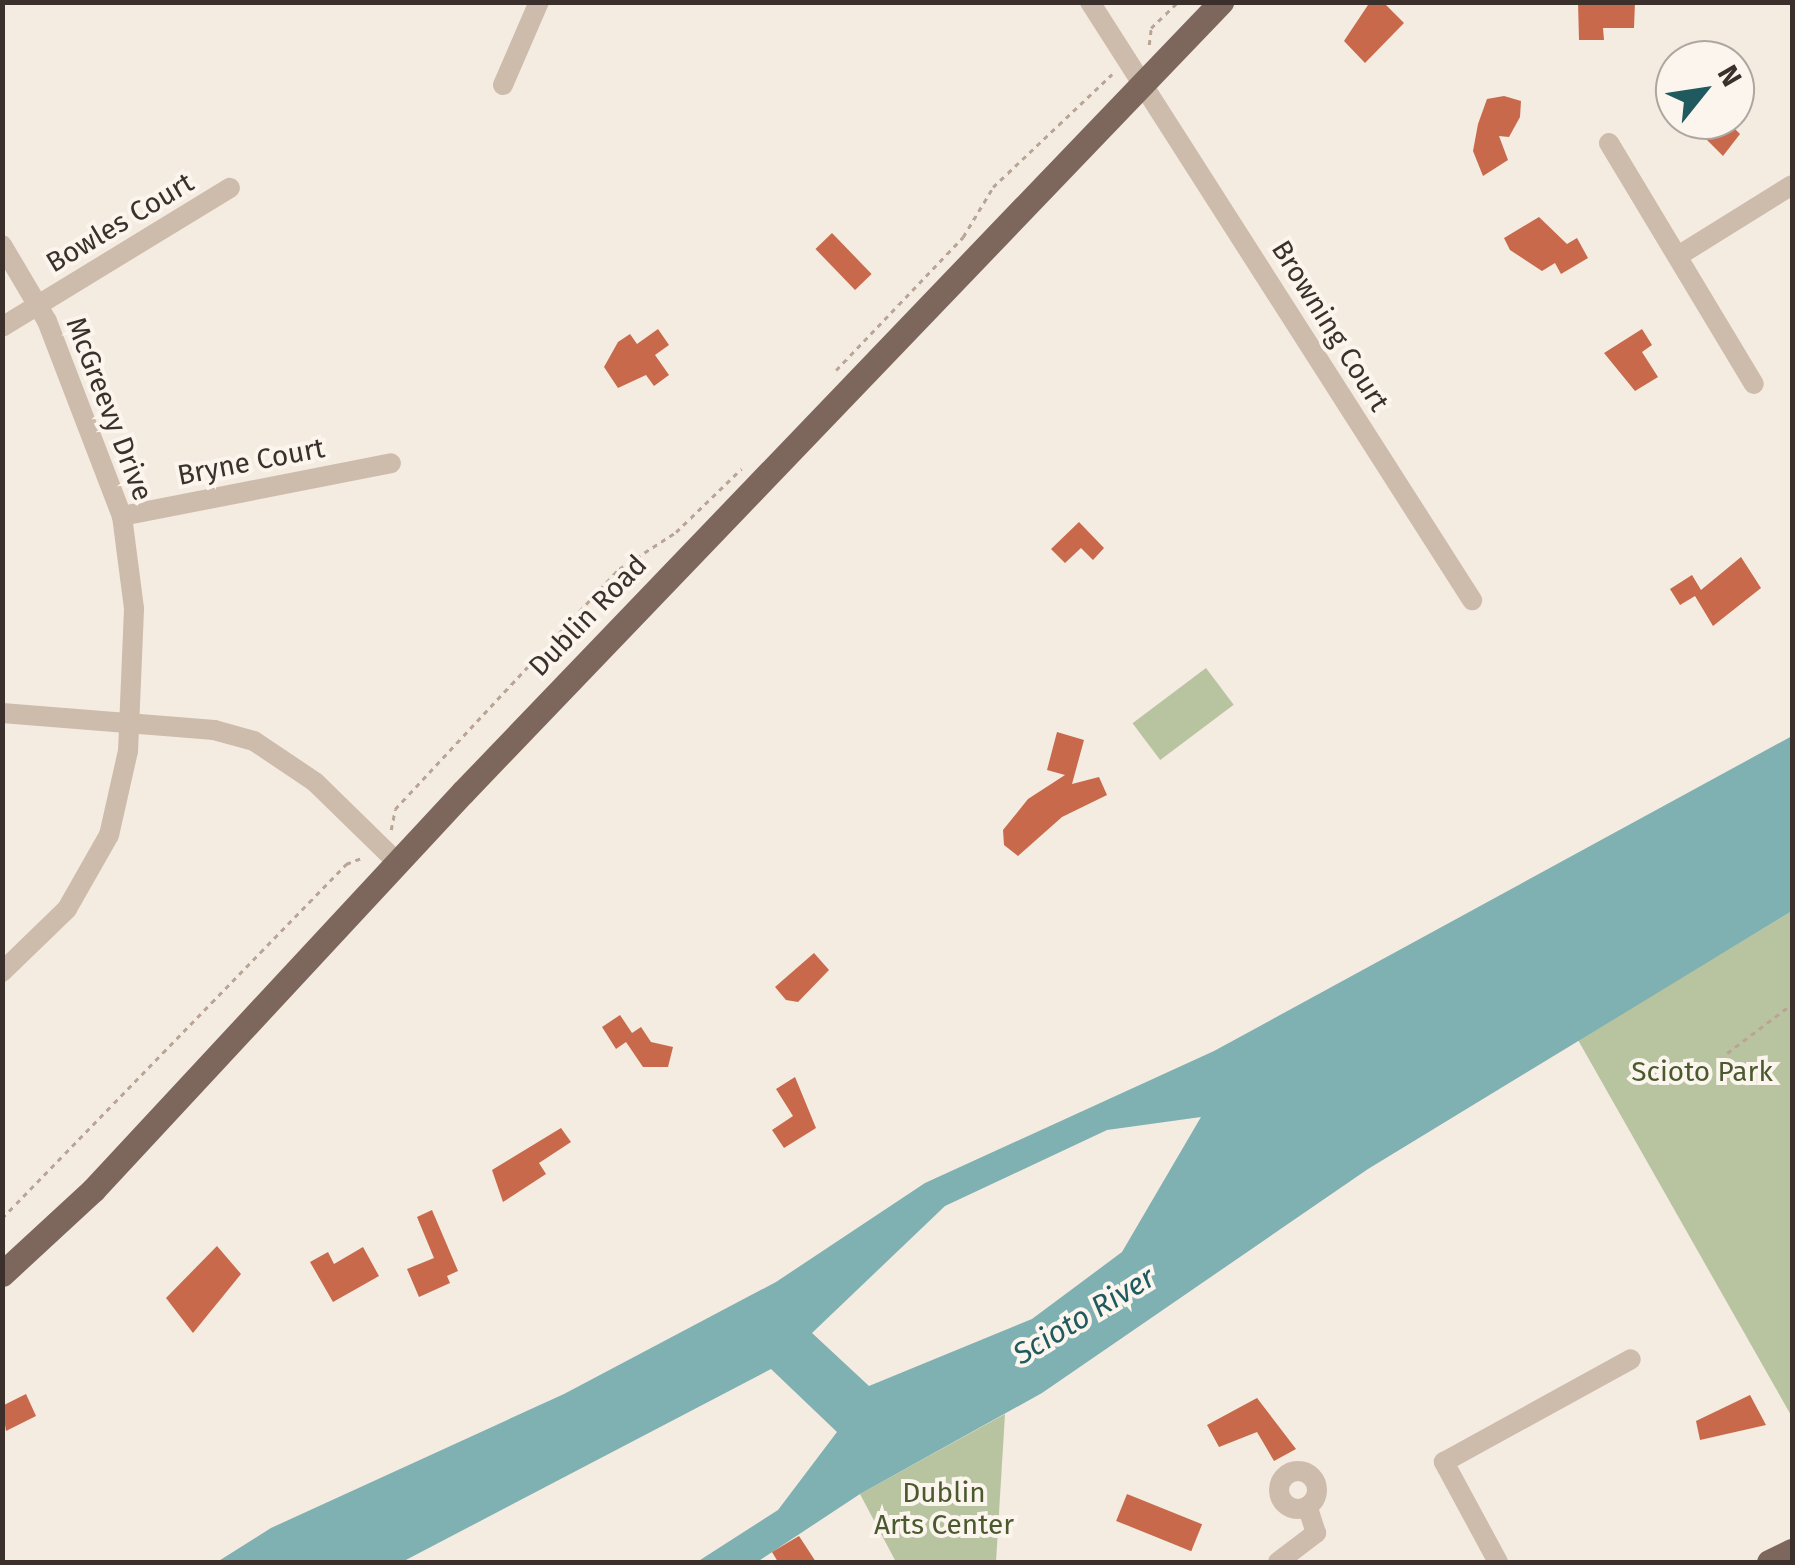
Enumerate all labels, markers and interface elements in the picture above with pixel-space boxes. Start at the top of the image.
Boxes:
north arrow [1655,40,1755,140]
text: N [1711,59,1749,92]
street label: Bowles Court [40,166,200,280]
street label: Browning Court [1264,234,1396,418]
street label: McGreevy Drive [59,312,159,506]
street label: Bryne Court [174,431,328,493]
street label: Dublin Road [522,548,654,684]
park label: Scioto Park [1631,1055,1773,1089]
water label: Scioto River [1007,1260,1161,1372]
park label: Dublin Arts Center [874,1476,1014,1542]

